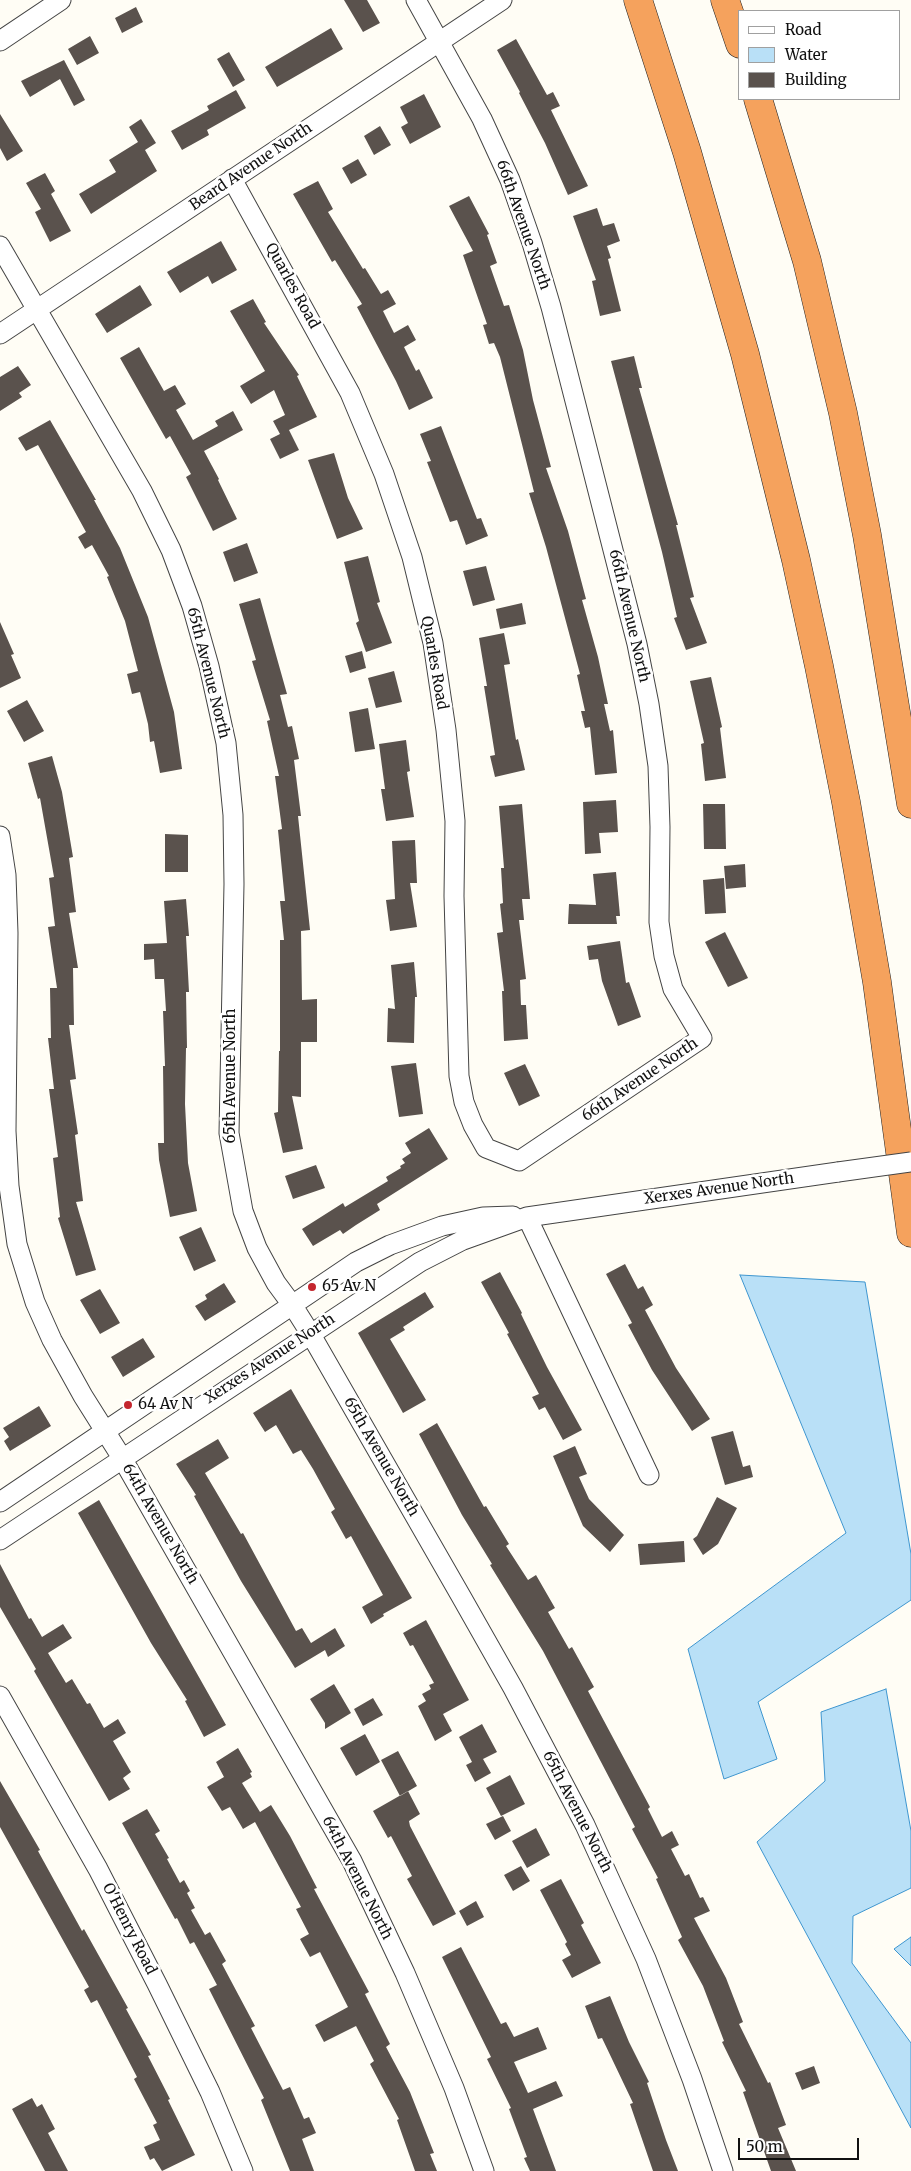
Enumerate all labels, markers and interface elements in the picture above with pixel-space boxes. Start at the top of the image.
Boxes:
legend [738,10,901,100]
text: Road [785,20,821,39]
text: Water [785,45,827,64]
text: Building [785,70,847,89]
street label: Beard Avenue North [186,119,316,215]
street label: 66th Avenue North [492,158,554,292]
street label: Quarles Road [261,240,323,332]
street label: 66th Avenue North [605,548,653,684]
street label: 65th Avenue North [183,605,233,741]
street label: Quarles Road [417,615,451,711]
street label: 65th Avenue North [222,1009,240,1143]
street label: 66th Avenue North [579,1035,701,1125]
street label: Xerxes Avenue North [643,1170,795,1208]
place label: 65 Av N [322,1278,376,1296]
marker: 65 Av N [306,1281,318,1293]
street label: Xerxes Avenue North [202,1310,338,1408]
street label: 65th Avenue North [340,1394,422,1520]
place label: 64 Av N [138,1396,193,1414]
marker: 64 Av N [122,1399,134,1411]
street label: 64th Avenue North [118,1461,202,1587]
street label: 65th Avenue North [538,1748,616,1876]
street label: 64th Avenue North [318,1813,396,1943]
street label: O'Henry Road [98,1880,160,1978]
scale bar [741,2128,862,2160]
text: 50 m [746,2137,783,2156]

